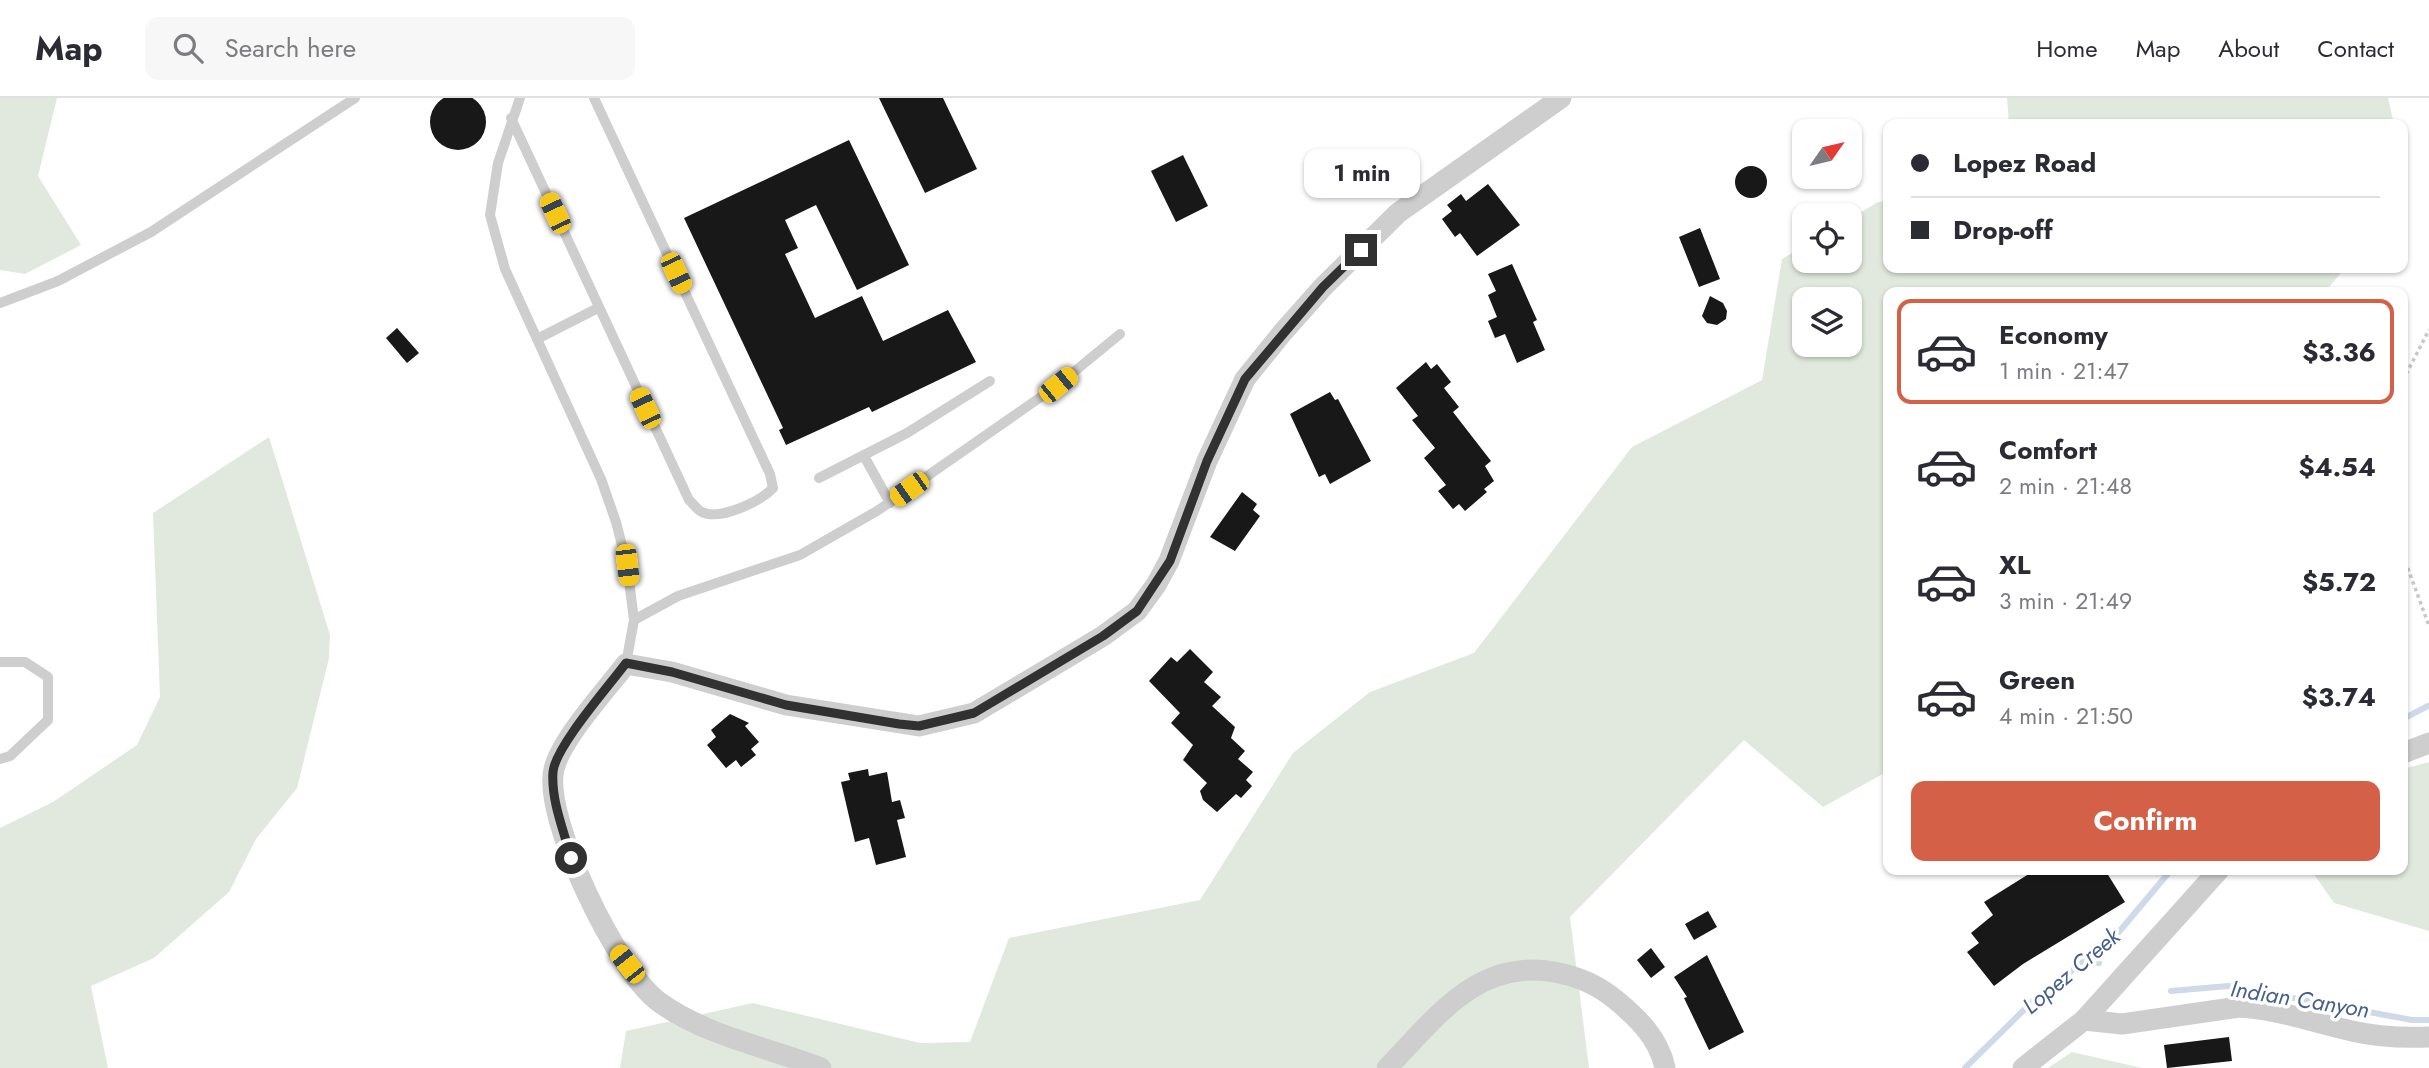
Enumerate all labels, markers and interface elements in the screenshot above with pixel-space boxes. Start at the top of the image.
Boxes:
search box [145,17,635,80]
text: Map [35,25,103,72]
icon: search [169,29,207,67]
text: Search here [225,29,356,67]
text: Home [2036,31,2098,66]
text: Map [2136,31,2180,66]
text: About [2218,31,2279,66]
text: Contact [2317,31,2394,66]
north arrow [1792,119,1862,189]
map controls [1792,119,1862,357]
text: Lopez Road [1953,144,2096,182]
callout: 1 min [1303,149,1419,198]
text: 1 min [1333,156,1391,190]
car [537,190,574,236]
button: locate [1792,203,1862,273]
text: Drop-off [1953,211,2053,249]
route end [1345,234,1377,266]
car [658,250,695,296]
button: layers [1792,287,1862,357]
text: Economy [1999,316,2108,354]
icon: car [1915,320,1978,383]
text: $3.36 [2302,333,2376,371]
text: 1 min · 21:47 [1999,354,2129,388]
car [1036,364,1081,406]
car [627,385,664,431]
text: Comfort [1999,431,2097,469]
icon: car [1915,435,1978,498]
text: $4.54 [2298,448,2376,486]
car [886,468,933,510]
text: 2 min · 21:48 [1999,469,2132,503]
car [615,543,640,587]
text: XL [1999,546,2031,584]
icon: car [1915,550,1978,613]
text: $5.72 [2302,563,2376,601]
text: 3 min · 21:49 [1999,584,2132,618]
text: Green [1999,661,2075,699]
icon: car [1915,665,1978,728]
text: $3.74 [2302,678,2376,716]
text: 4 min · 21:50 [1999,699,2133,733]
button: Confirm [1911,781,2380,861]
route start [555,842,587,874]
water label: Lopez Creek [2015,919,2128,1022]
car [606,941,649,987]
water label: Indian Canyon [2228,971,2372,1027]

